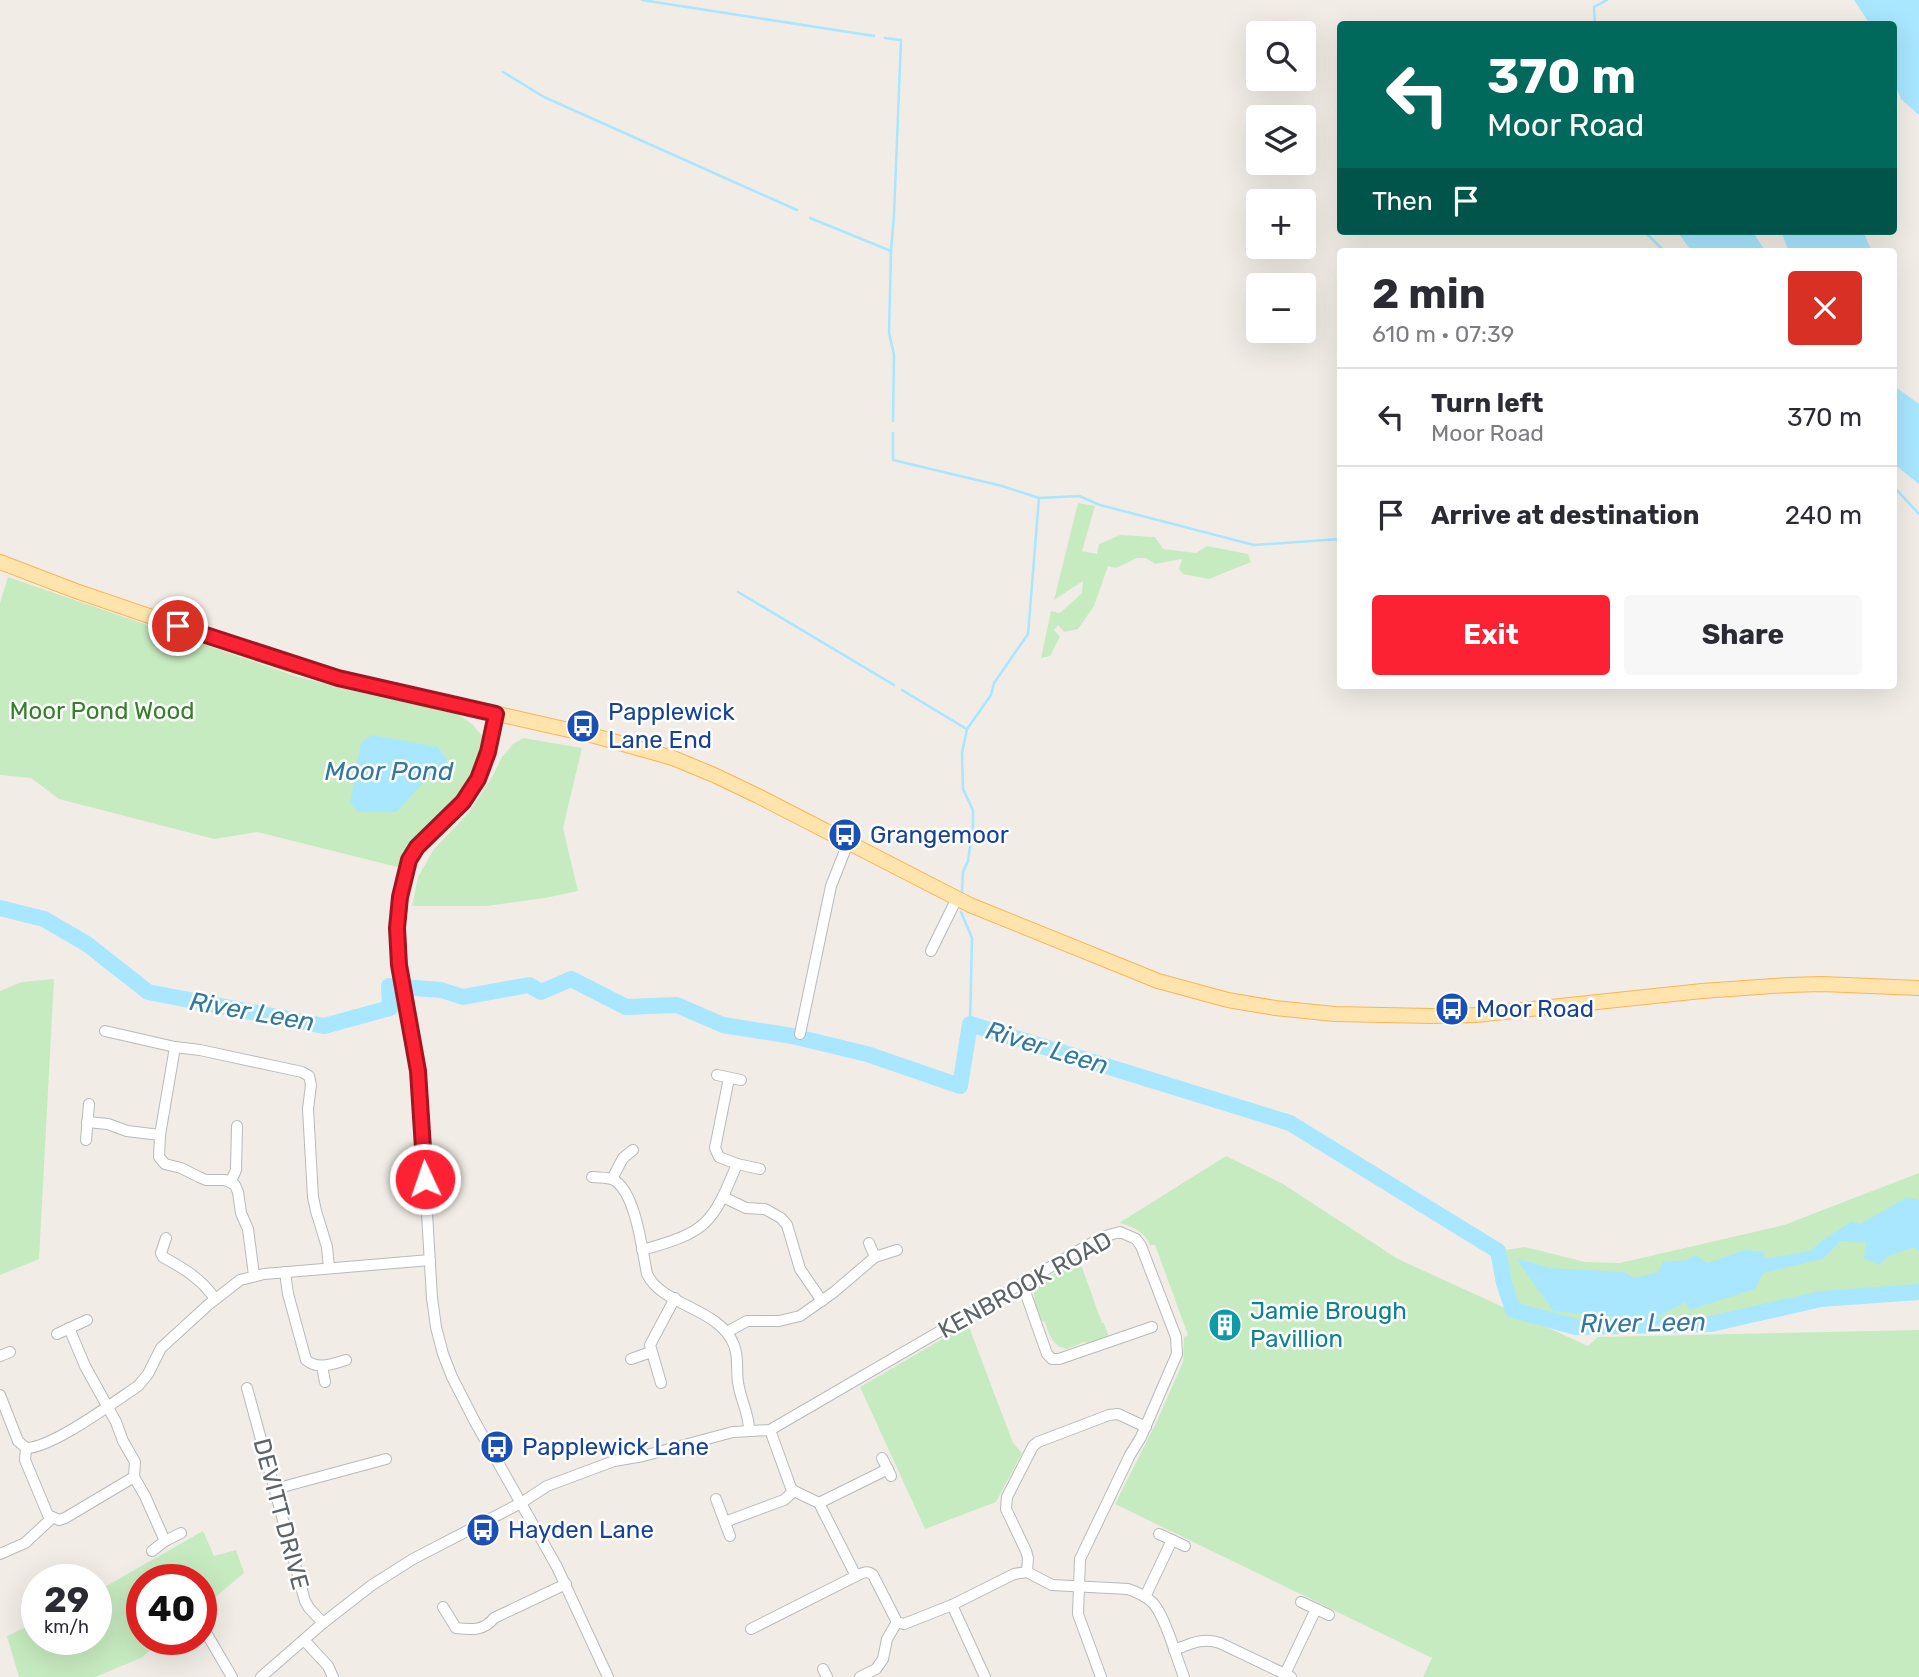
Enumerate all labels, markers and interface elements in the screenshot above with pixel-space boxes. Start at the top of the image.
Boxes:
map controls [1246,21,1316,343]
button: search [1246,21,1316,91]
text: 370 m [1487,47,1636,105]
icon: left [1372,49,1463,140]
button: layers [1246,105,1316,175]
text: Moor Road [1487,106,1644,144]
icon: arrive [1447,182,1485,220]
text: Then [1372,186,1433,217]
button: + [1246,189,1316,259]
text: 2 min [1372,269,1486,319]
button: close [1788,271,1862,345]
button: − [1246,273,1316,343]
text: 610 m · 07:39 [1372,320,1514,348]
text: Turn left [1431,388,1543,419]
icon: left [1372,398,1410,436]
text: 370 m [1787,402,1862,433]
text: Moor Road [1431,419,1544,447]
icon: arrive [1372,496,1410,534]
text: Arrive at destination [1431,500,1699,531]
text: 240 m [1785,500,1862,531]
button: Exit [1372,595,1610,675]
button: Share [1624,595,1862,675]
pin [148,596,208,656]
icon: arrive [159,607,197,645]
park label: Moor Pond Wood [10,697,194,725]
place label: Papplewick Lane End [608,698,735,754]
bus stop icon: Papplewick Lane End [564,707,602,745]
water label: Moor Pond [324,756,454,787]
bus stop icon: Grangemoor [826,816,864,854]
place label: Grangemoor [870,821,1009,849]
water label: River Leen [187,986,317,1038]
bus stop icon: Moor Road [1433,990,1471,1028]
place label: Moor Road [1476,995,1594,1023]
water label: River Leen [982,1015,1112,1081]
position arrow [388,1142,462,1216]
street label: KENBROOK ROAD [933,1226,1117,1344]
place label: Jamie Brough Pavillion [1250,1297,1407,1353]
building icon: Jamie Brough Pavillion [1206,1306,1244,1344]
water label: River Leen [1580,1306,1706,1340]
bus stop icon: Papplewick Lane [478,1428,516,1466]
place label: Papplewick Lane [522,1433,709,1461]
street label: DEVITT DRIVE [247,1435,315,1593]
bus stop icon: Hayden Lane [464,1511,502,1549]
place label: Hayden Lane [508,1516,654,1544]
speed limit sign: 40 [126,1564,217,1655]
text: 29 [44,1579,89,1621]
text: km/h [44,1616,89,1638]

